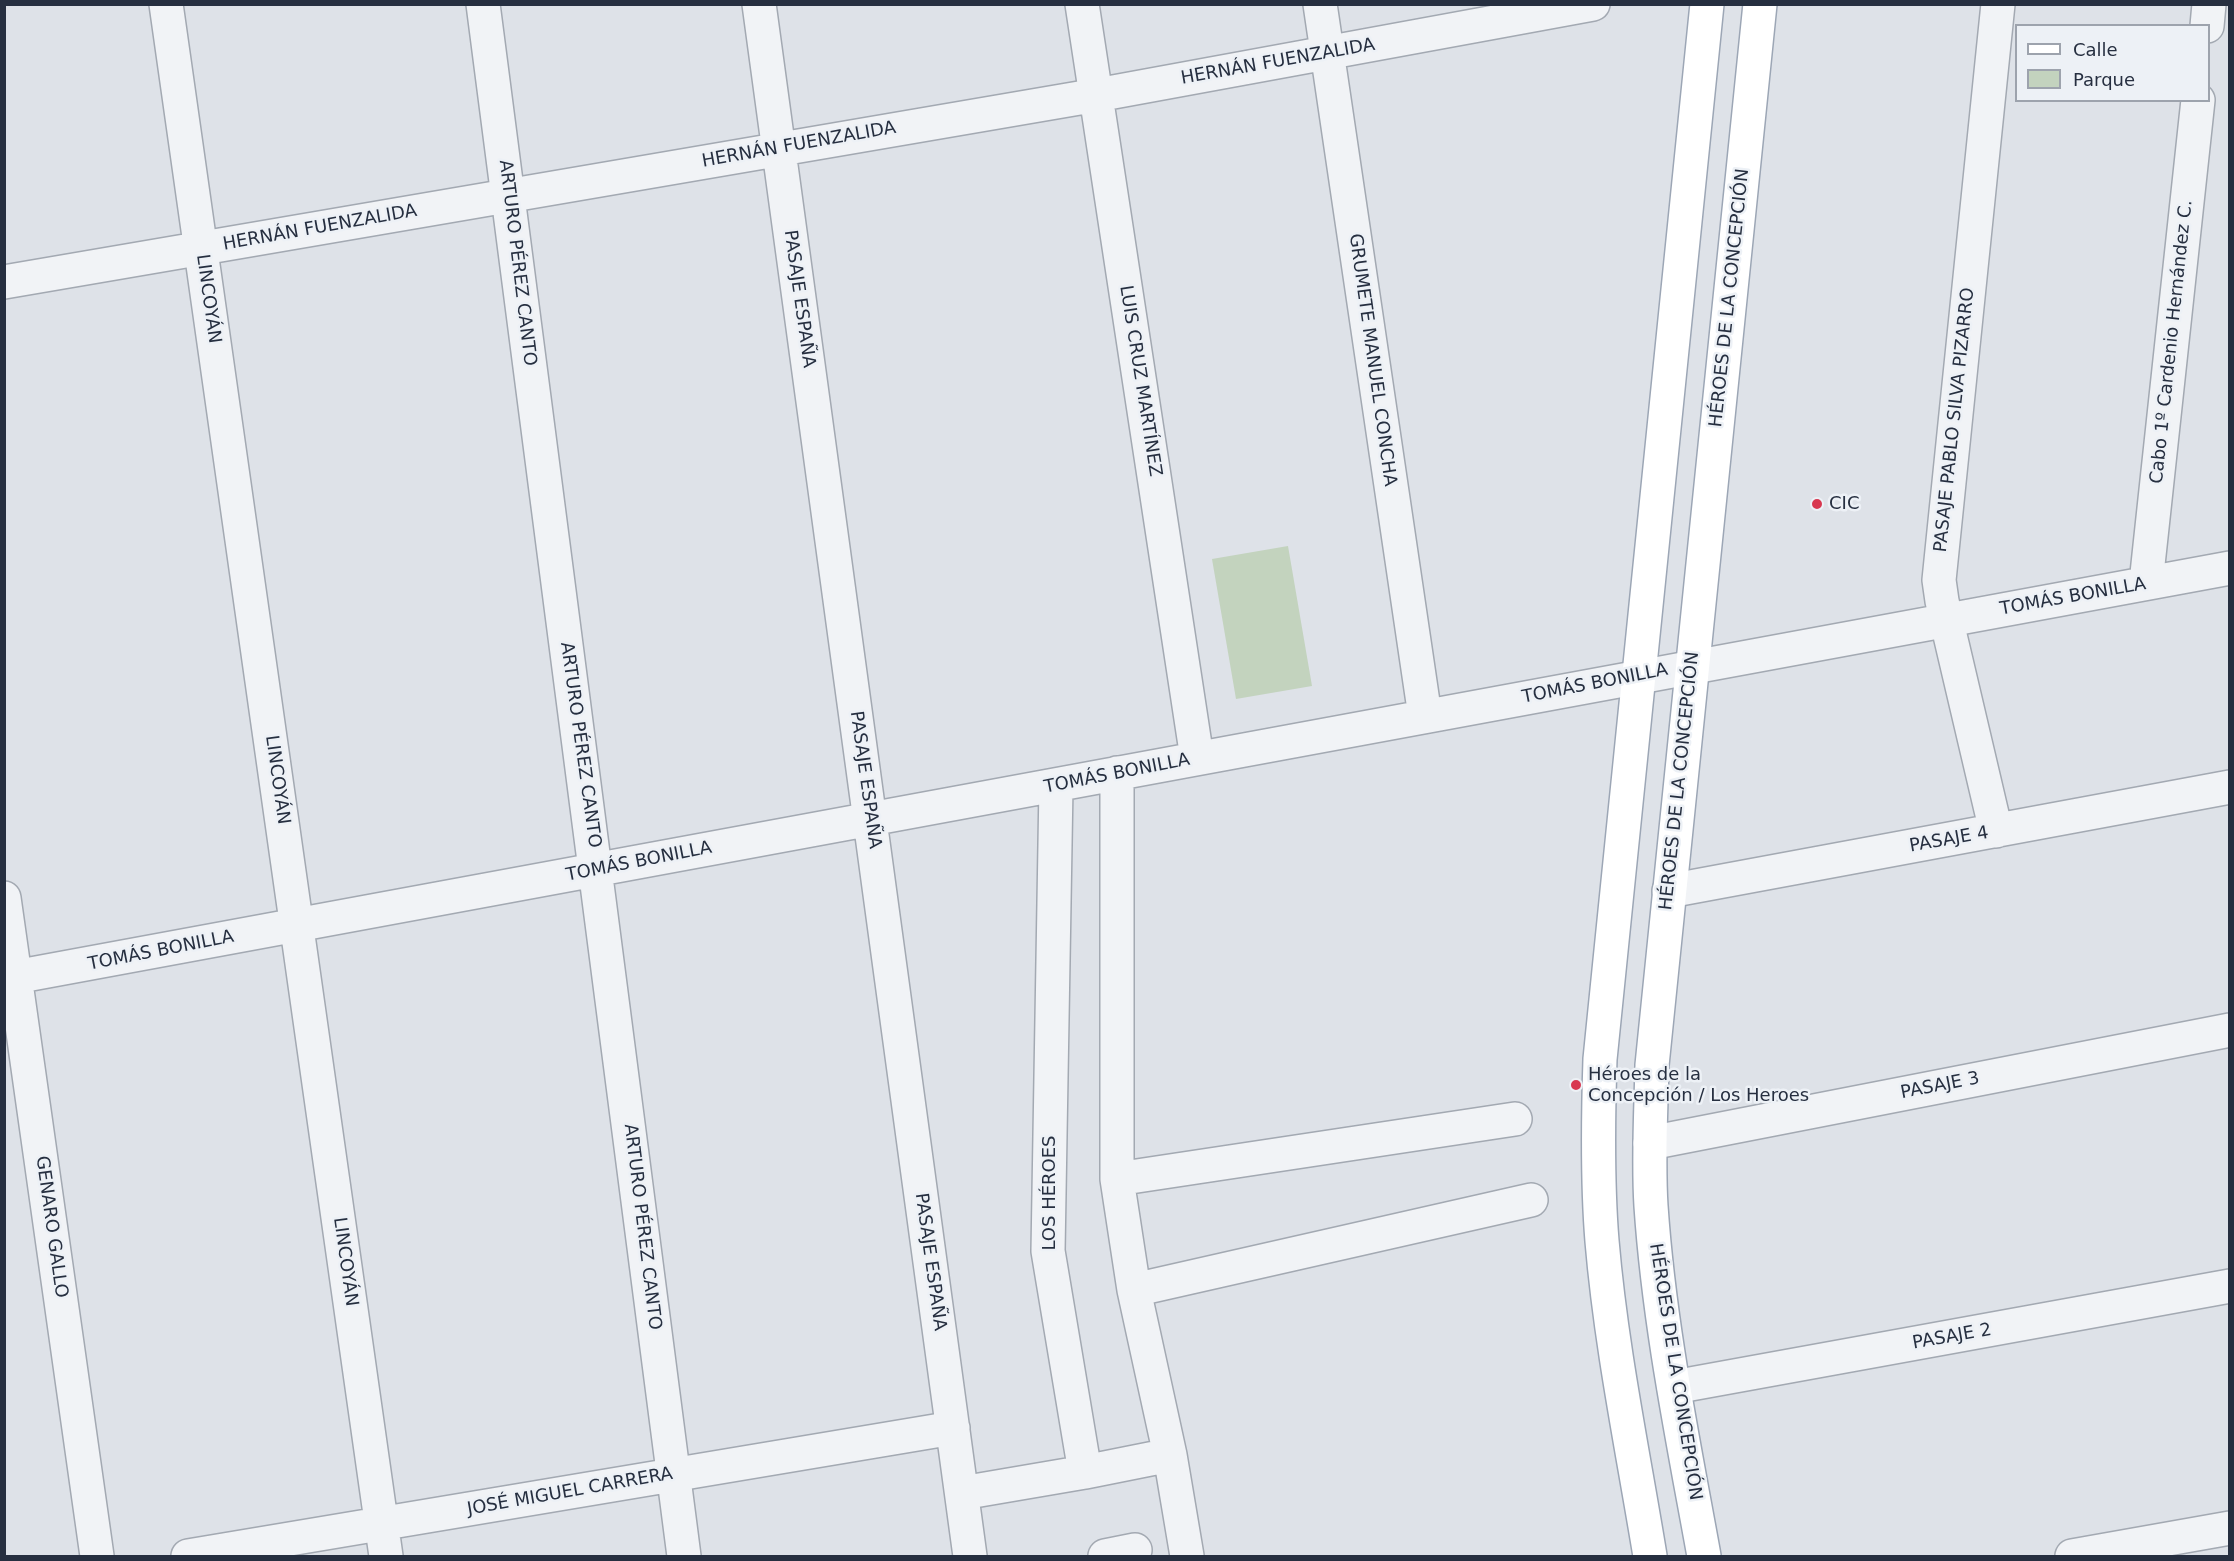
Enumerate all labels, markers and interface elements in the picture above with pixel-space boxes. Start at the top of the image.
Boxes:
legend [2015,24,2210,102]
street label: HERNÁN FUENZALIDA [1179,34,1377,90]
text: Calle [2073,39,2118,60]
text: Parque [2073,69,2135,90]
street label: HERNÁN FUENZALIDA [700,117,898,173]
street label: ARTURO PÉREZ CANTO [494,159,540,367]
street label: HÉROES DE LA CONCEPCIÓN [1706,168,1754,428]
street label: Cabo 1º Cardenio Hernández C. [2146,199,2198,485]
street label: HERNÁN FUENZALIDA [221,200,419,256]
street label: PASAJE ESPAÑA [779,229,819,369]
street label: GRUMETE MANUEL CONCHA [1344,232,1400,488]
street label: LINCOYÁN [191,253,225,345]
street label: LUIS CRUZ MARTÍNEZ [1114,284,1166,478]
street label: PASAJE PABLO SILVA PIZARRO [1930,287,1980,553]
place label: CIC [1829,493,1859,515]
marker: CIC [1810,497,1824,511]
street label: TOMÁS BONILLA [1998,574,2148,620]
street label: ARTURO PÉREZ CANTO [555,641,605,849]
street label: HÉROES DE LA CONCEPCIÓN [1656,651,1704,911]
street label: TOMÁS BONILLA [1520,659,1670,709]
street label: PASAJE ESPAÑA [845,710,885,850]
street label: LINCOYÁN [260,734,294,826]
street label: TOMÁS BONILLA [1042,749,1192,799]
street label: PASAJE 4 [1908,822,1990,858]
street label: TOMÁS BONILLA [564,837,714,887]
street label: TOMÁS BONILLA [86,926,236,976]
place label: Héroes de la Concepción / Los Heroes [1588,1064,1809,1106]
street label: PASAJE 3 [1899,1068,1981,1104]
marker: Héroes de la Concepción / Los Heroes [1569,1078,1583,1092]
street label: ARTURO PÉREZ CANTO [619,1123,665,1331]
street label: LOS HÉROES [1039,1135,1061,1251]
street label: GENARO GALLO [30,1155,72,1299]
street label: PASAJE ESPAÑA [910,1192,950,1332]
street label: LINCOYÁN [328,1216,362,1308]
street label: HÉROES DE LA CONCEPCIÓN [1644,1242,1706,1502]
street label: PASAJE 2 [1911,1319,1993,1355]
street label: JOSÉ MIGUEL CARRERA [465,1463,675,1521]

